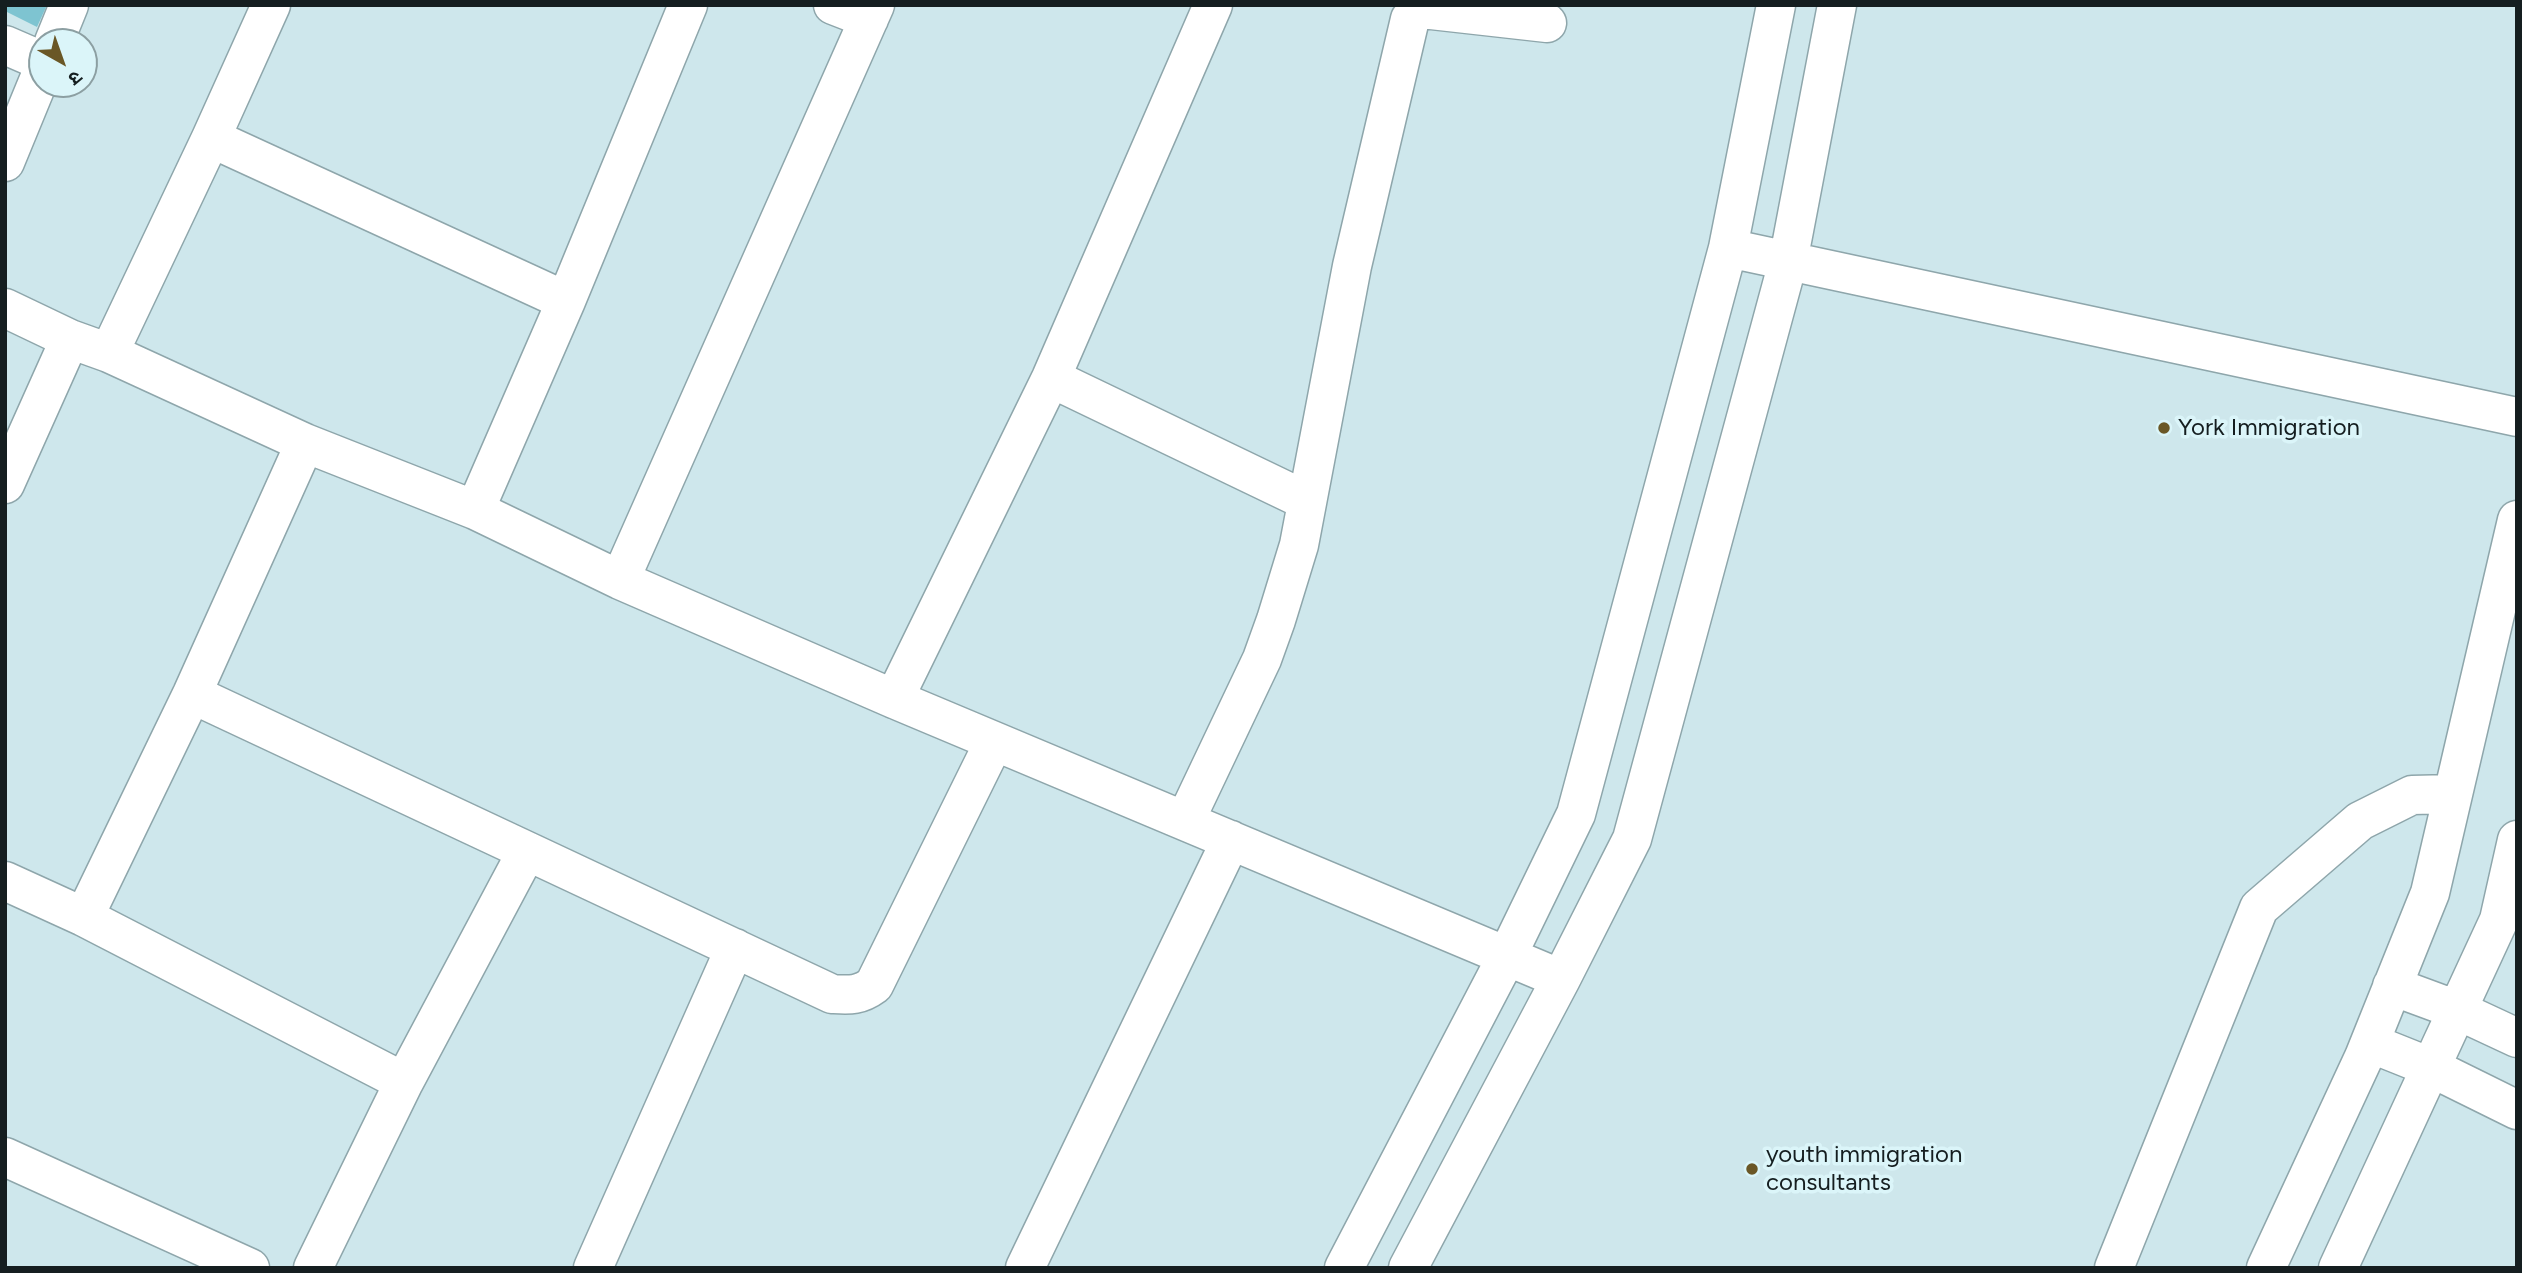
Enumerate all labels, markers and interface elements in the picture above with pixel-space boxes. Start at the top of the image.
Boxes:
north arrow [28,28,98,98]
text: उ [64,66,87,90]
place label: York Immigration [2178,414,2360,442]
marker: York Immigration [2156,420,2172,436]
place label: youth immigration consultants [1766,1141,1962,1197]
marker: youth immigration consultants [1744,1161,1760,1177]

